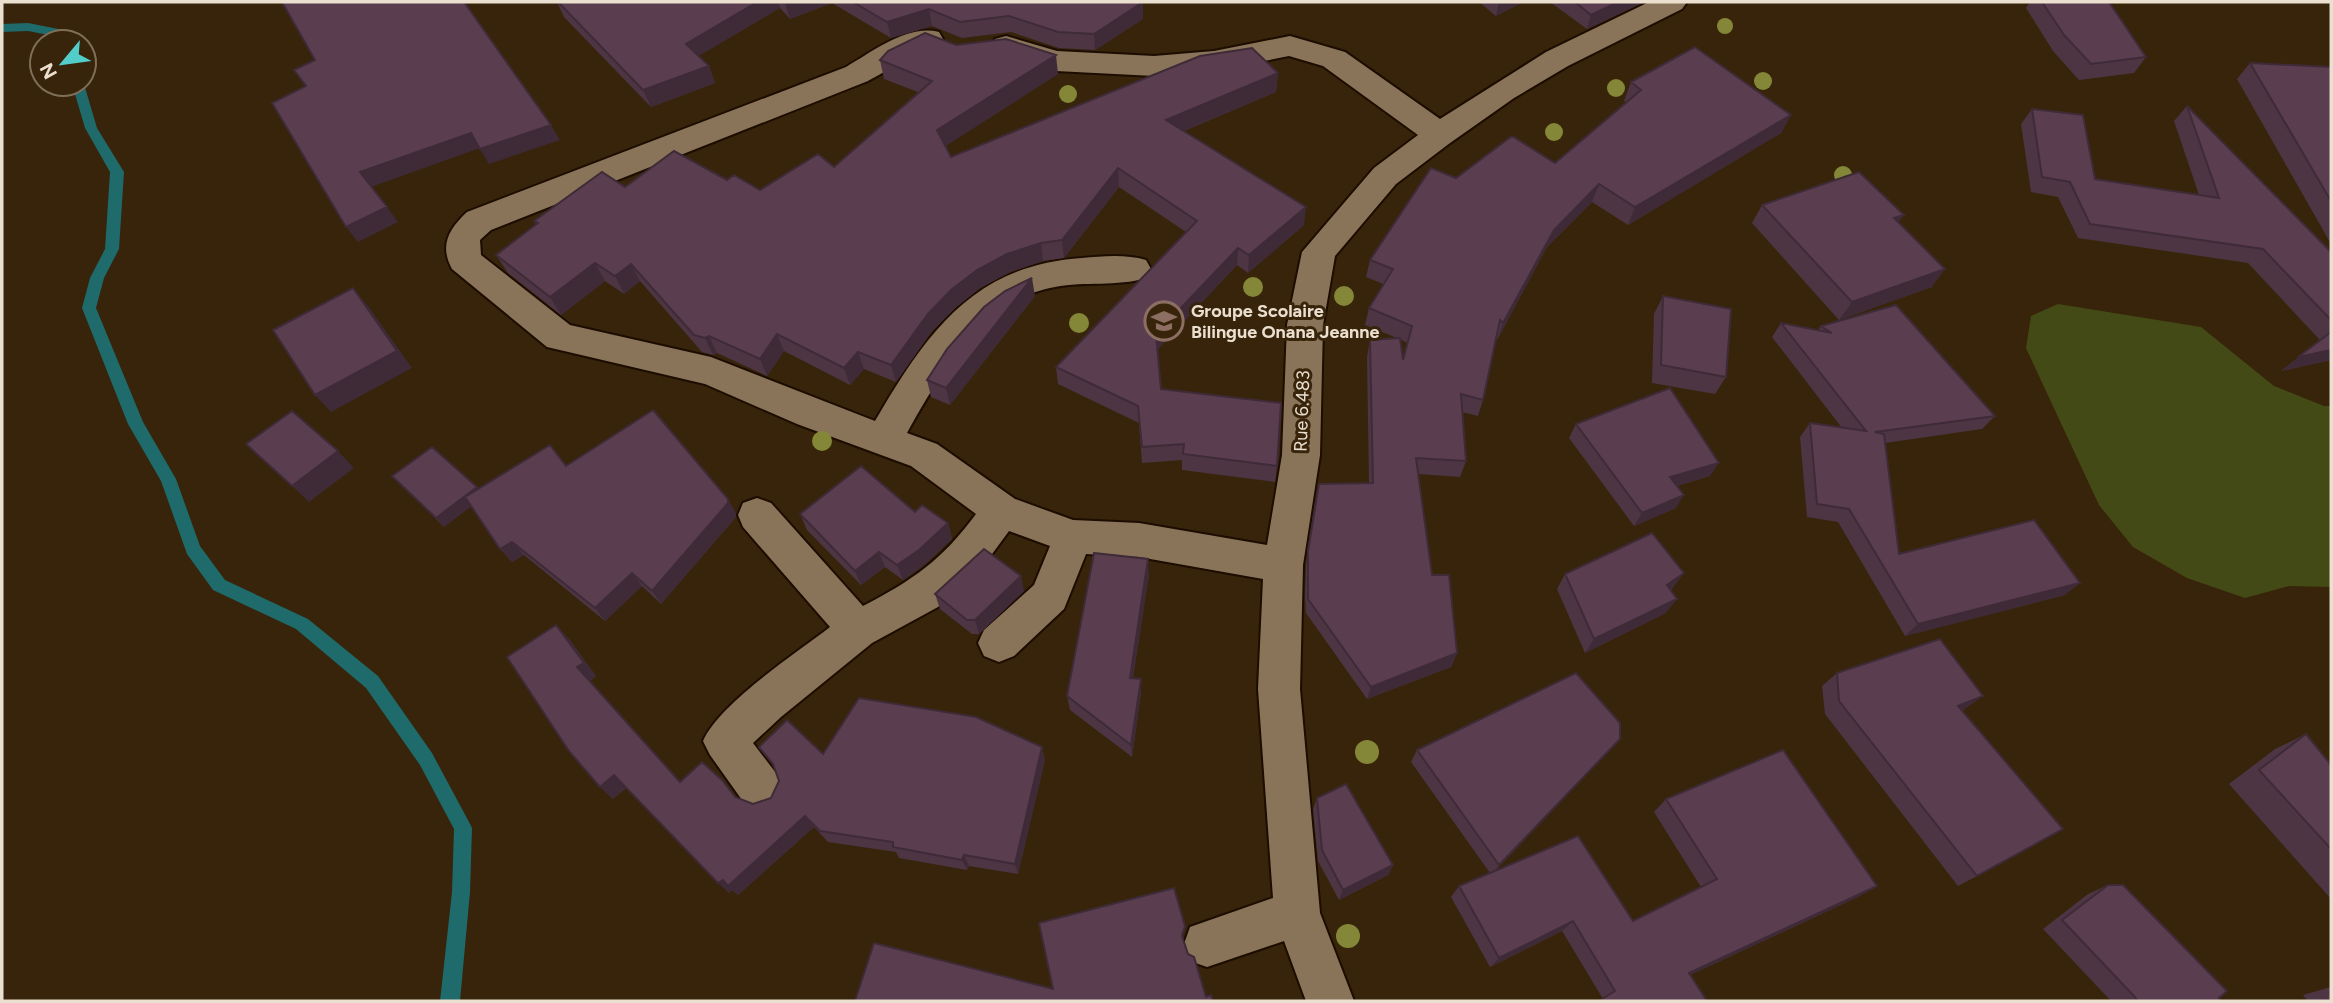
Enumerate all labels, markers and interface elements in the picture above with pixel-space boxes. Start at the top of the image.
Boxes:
north arrow [28,28,98,98]
text: N [35,59,62,83]
school or university icon: Groupe Scolaire Bilingue Onana Jeanne [1143,300,1185,342]
place label: Groupe Scolaire Bilingue Onana Jeanne [1191,300,1379,343]
street label: Rue 6.483 [1290,370,1314,452]

